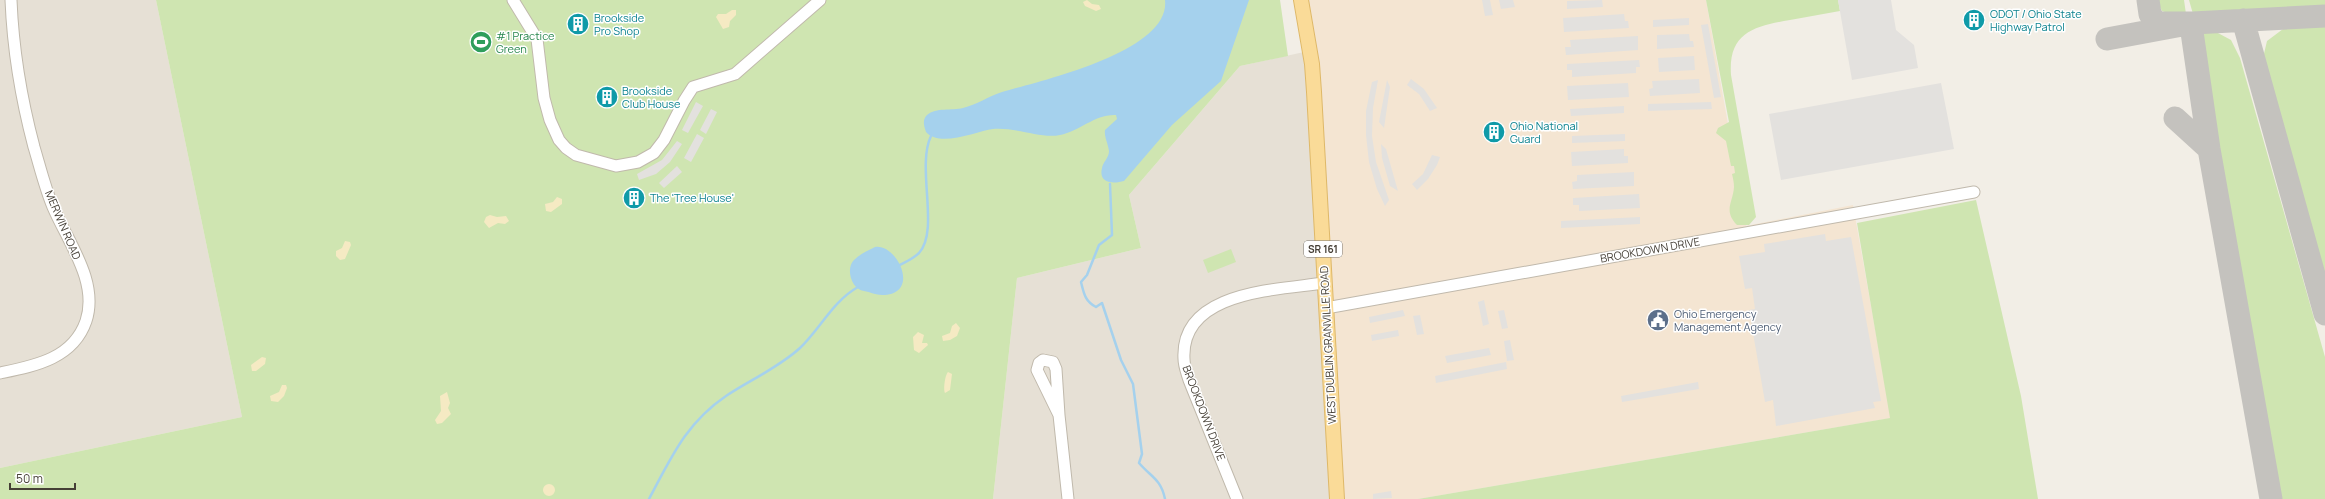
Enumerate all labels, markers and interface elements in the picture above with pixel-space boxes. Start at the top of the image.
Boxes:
place label: ODOT / Ohio State Highway Patrol [1990,6,2082,34]
building icon: ODOT / Ohio State Highway Patrol [1961,7,1987,33]
place label: Brookside Pro Shop [594,10,645,38]
building icon: Brookside Pro Shop [565,11,591,37]
place label: #1 Practice Green [496,28,555,56]
sports icon: #1 Practice Green [468,29,494,55]
place label: Brookside Club House [622,83,681,111]
building icon: Brookside Club House [594,84,620,110]
place label: Ohio National Guard [1510,118,1578,146]
building icon: Ohio National Guard [1481,119,1507,145]
building icon: The 'Tree House' [621,185,647,211]
street label: MERWIN ROAD [42,188,85,262]
place label: The 'Tree House' [650,190,734,205]
street label: BROOKDOWN DRIVE [1599,233,1701,266]
road number: SR 161 [1304,241,1342,257]
street label: WEST DUBLIN GRANVILLE ROAD [1316,266,1339,424]
place label: Ohio Emergency Management Agency [1674,306,1782,334]
public building icon: Ohio Emergency Management Agency [1645,307,1671,333]
street label: BROOKDOWN DRIVE [1179,363,1230,463]
scale bar [10,465,75,491]
text: 50 m [16,470,43,487]

